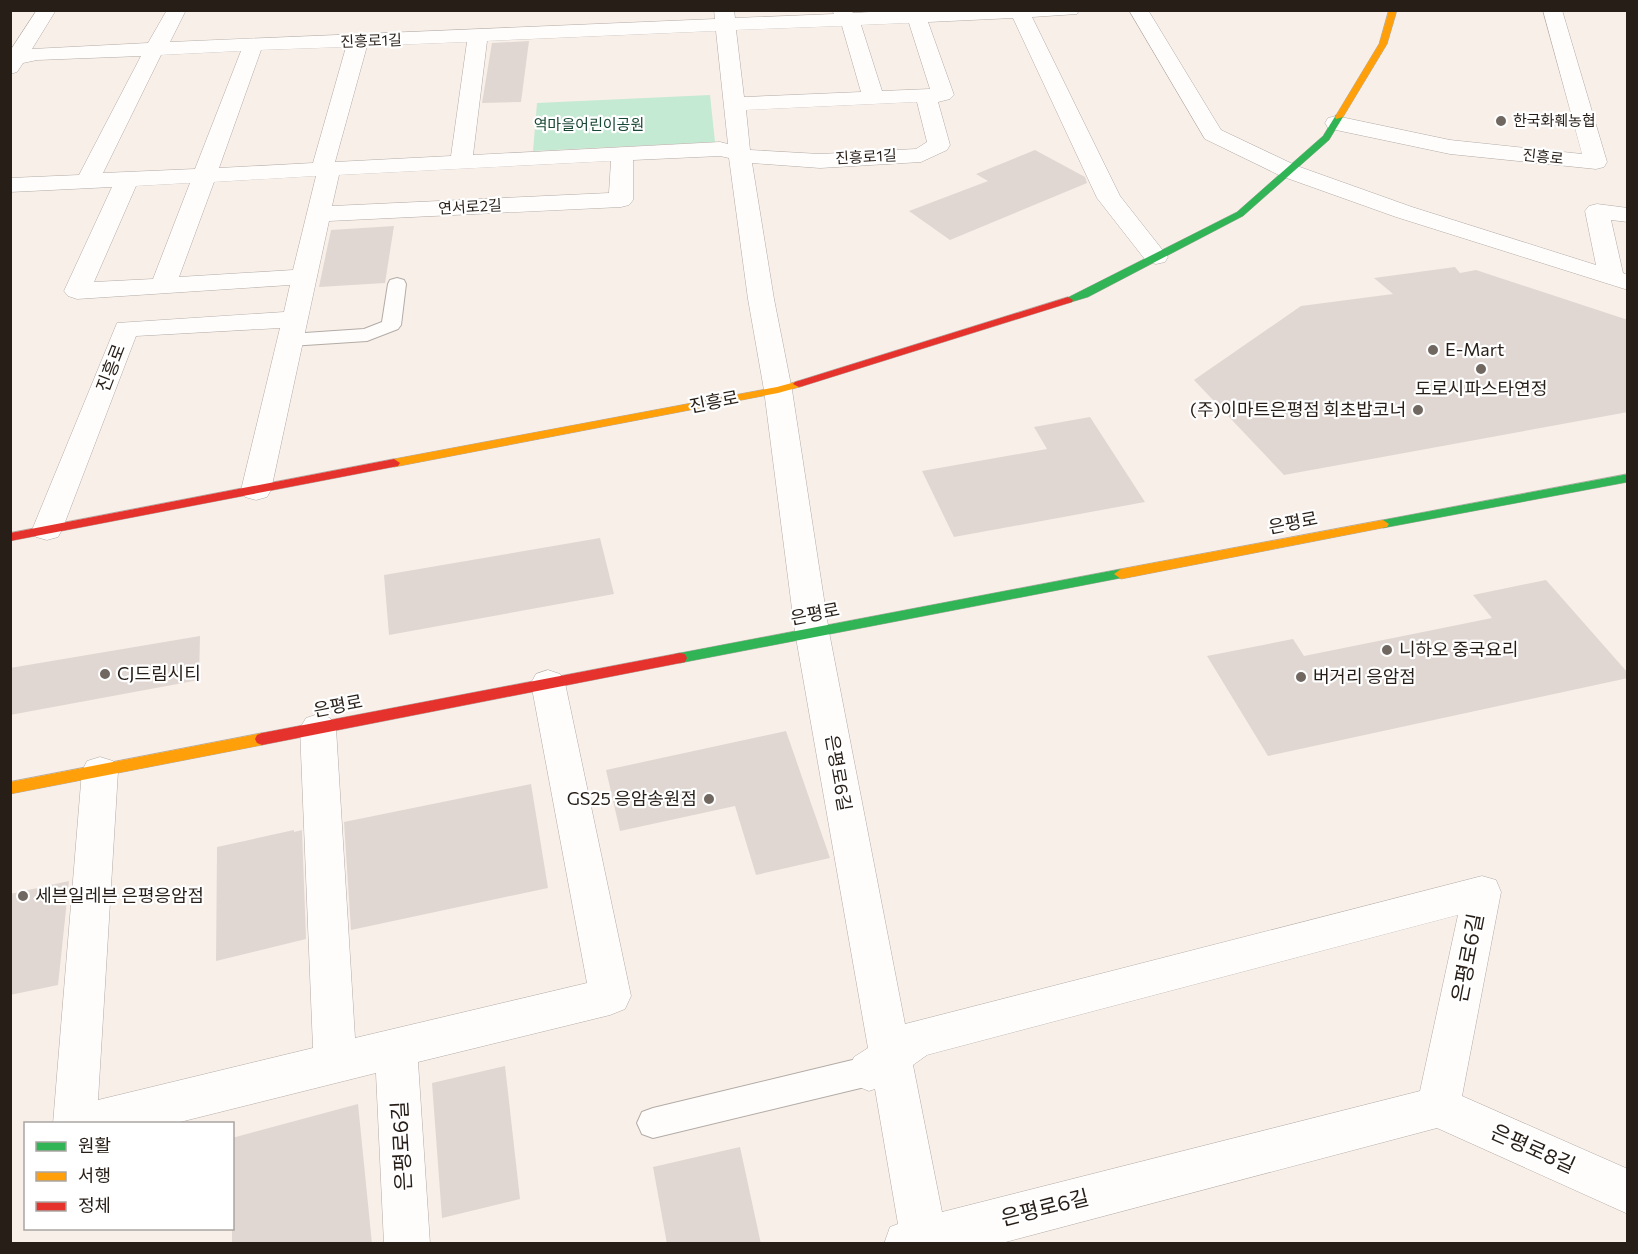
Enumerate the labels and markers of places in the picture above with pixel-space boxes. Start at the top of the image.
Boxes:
place label: 한국화훼농협 [1513,111,1596,129]
marker: 한국화훼농협 [1494,114,1508,128]
place label: E-Mart [1445,338,1504,360]
marker: E-Mart [1426,343,1440,357]
marker: 도로시파스타연정 [1474,362,1488,376]
place label: 도로시파스타연정 [1415,377,1547,399]
place label: (주)이마트은평점 회초밥코너 [1190,398,1406,420]
marker: (주)이마트은평점 회초밥코너 [1411,403,1425,417]
place label: 니하오 중국요리 [1399,638,1518,660]
marker: 니하오 중국요리 [1380,643,1394,657]
place label: CJ드림시티 [117,662,201,684]
place label: 버거리 응암점 [1313,665,1416,687]
marker: CJ드림시티 [98,667,112,681]
marker: 버거리 응암점 [1294,670,1308,684]
place label: GS25 응암송원점 [567,787,697,809]
marker: GS25 응암송원점 [702,792,716,806]
place label: 세븐일레븐 은평응암점 [35,884,204,906]
marker: 세븐일레븐 은평응암점 [16,889,30,903]

